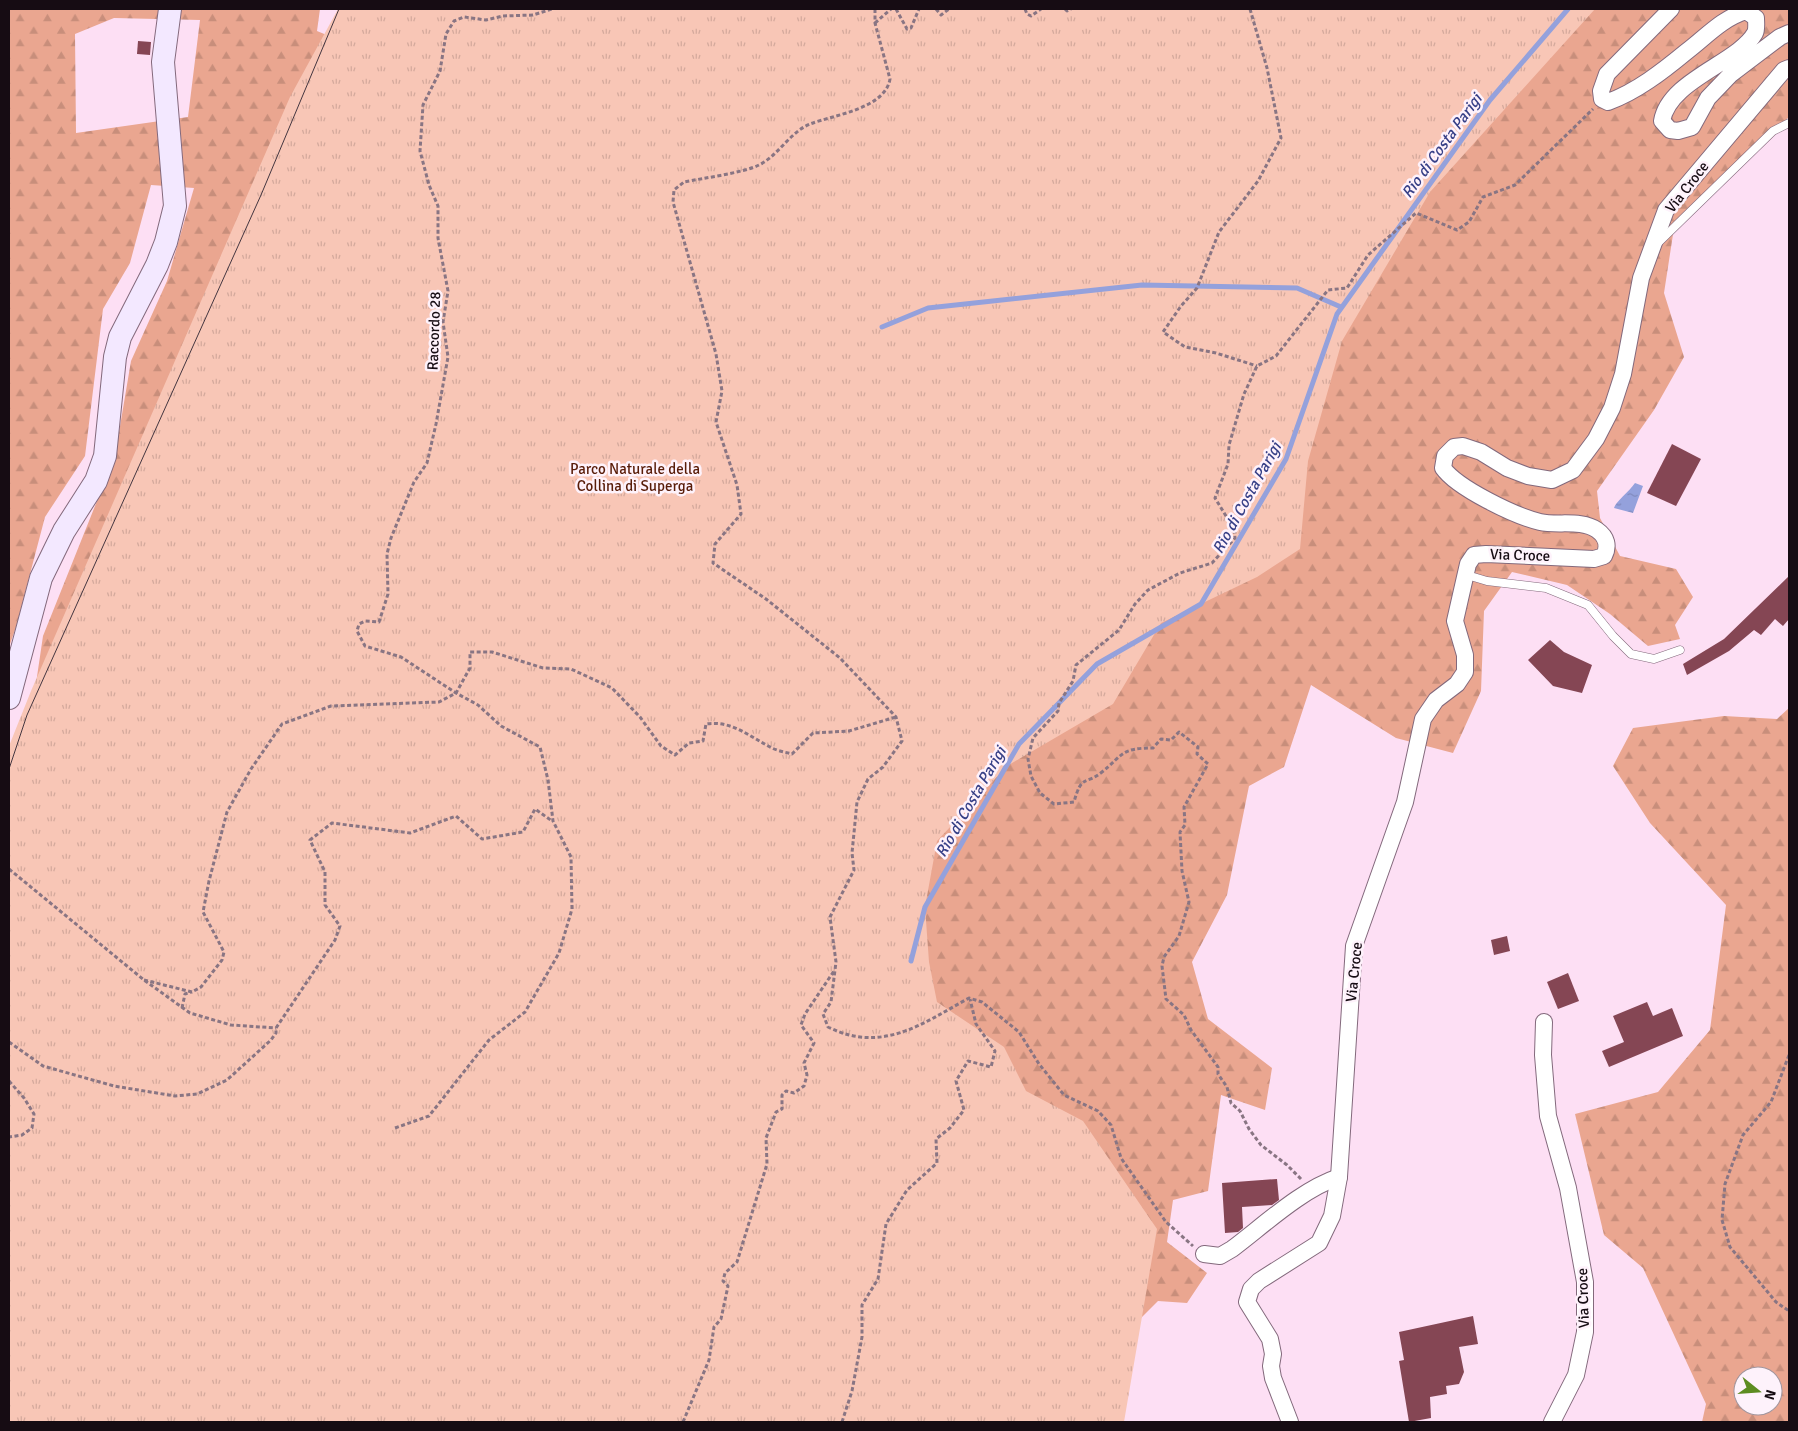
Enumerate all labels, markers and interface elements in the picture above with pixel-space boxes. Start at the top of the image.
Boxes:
water label: Rio di Costa Parigi [1397,89,1488,202]
street label: Via Croce [1661,158,1713,216]
street label: Raccordo 28 [424,291,444,371]
water label: Rio di Costa Parigi [1208,437,1287,557]
park label: Parco Naturale della Collina di Superga [570,460,700,495]
street label: Via Croce [1490,545,1550,565]
water label: Rio di Costa Parigi [931,742,1012,861]
street label: Via Croce [1342,941,1366,1003]
street label: Via Croce [1573,1268,1593,1328]
north arrow [1733,1366,1783,1416]
text: N [1760,1388,1780,1402]

